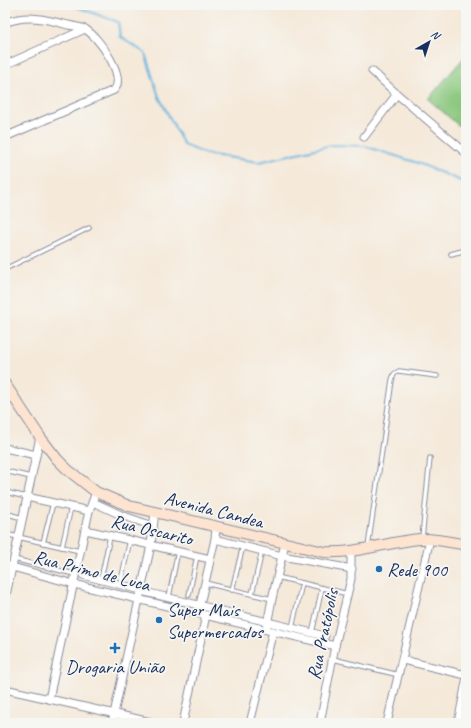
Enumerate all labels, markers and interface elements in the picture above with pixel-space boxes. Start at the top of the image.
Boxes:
north arrow [409,22,449,62]
text: N [428,27,444,43]
street label: Avenida Candea [162,486,268,534]
street label: Rua Oscarito [109,509,197,551]
street label: Rua Primo de Luca [31,545,154,597]
place label: Rede 900 [387,558,449,582]
marker: Rede 900 [374,564,384,574]
street label: Rua Pratópolis [302,585,345,682]
place label: Super Mais Supermercados [167,598,265,644]
marker: Super Mais Supermercados [154,615,164,625]
marker: Drogaria União [110,643,120,653]
place label: Drogaria União [66,655,166,679]

